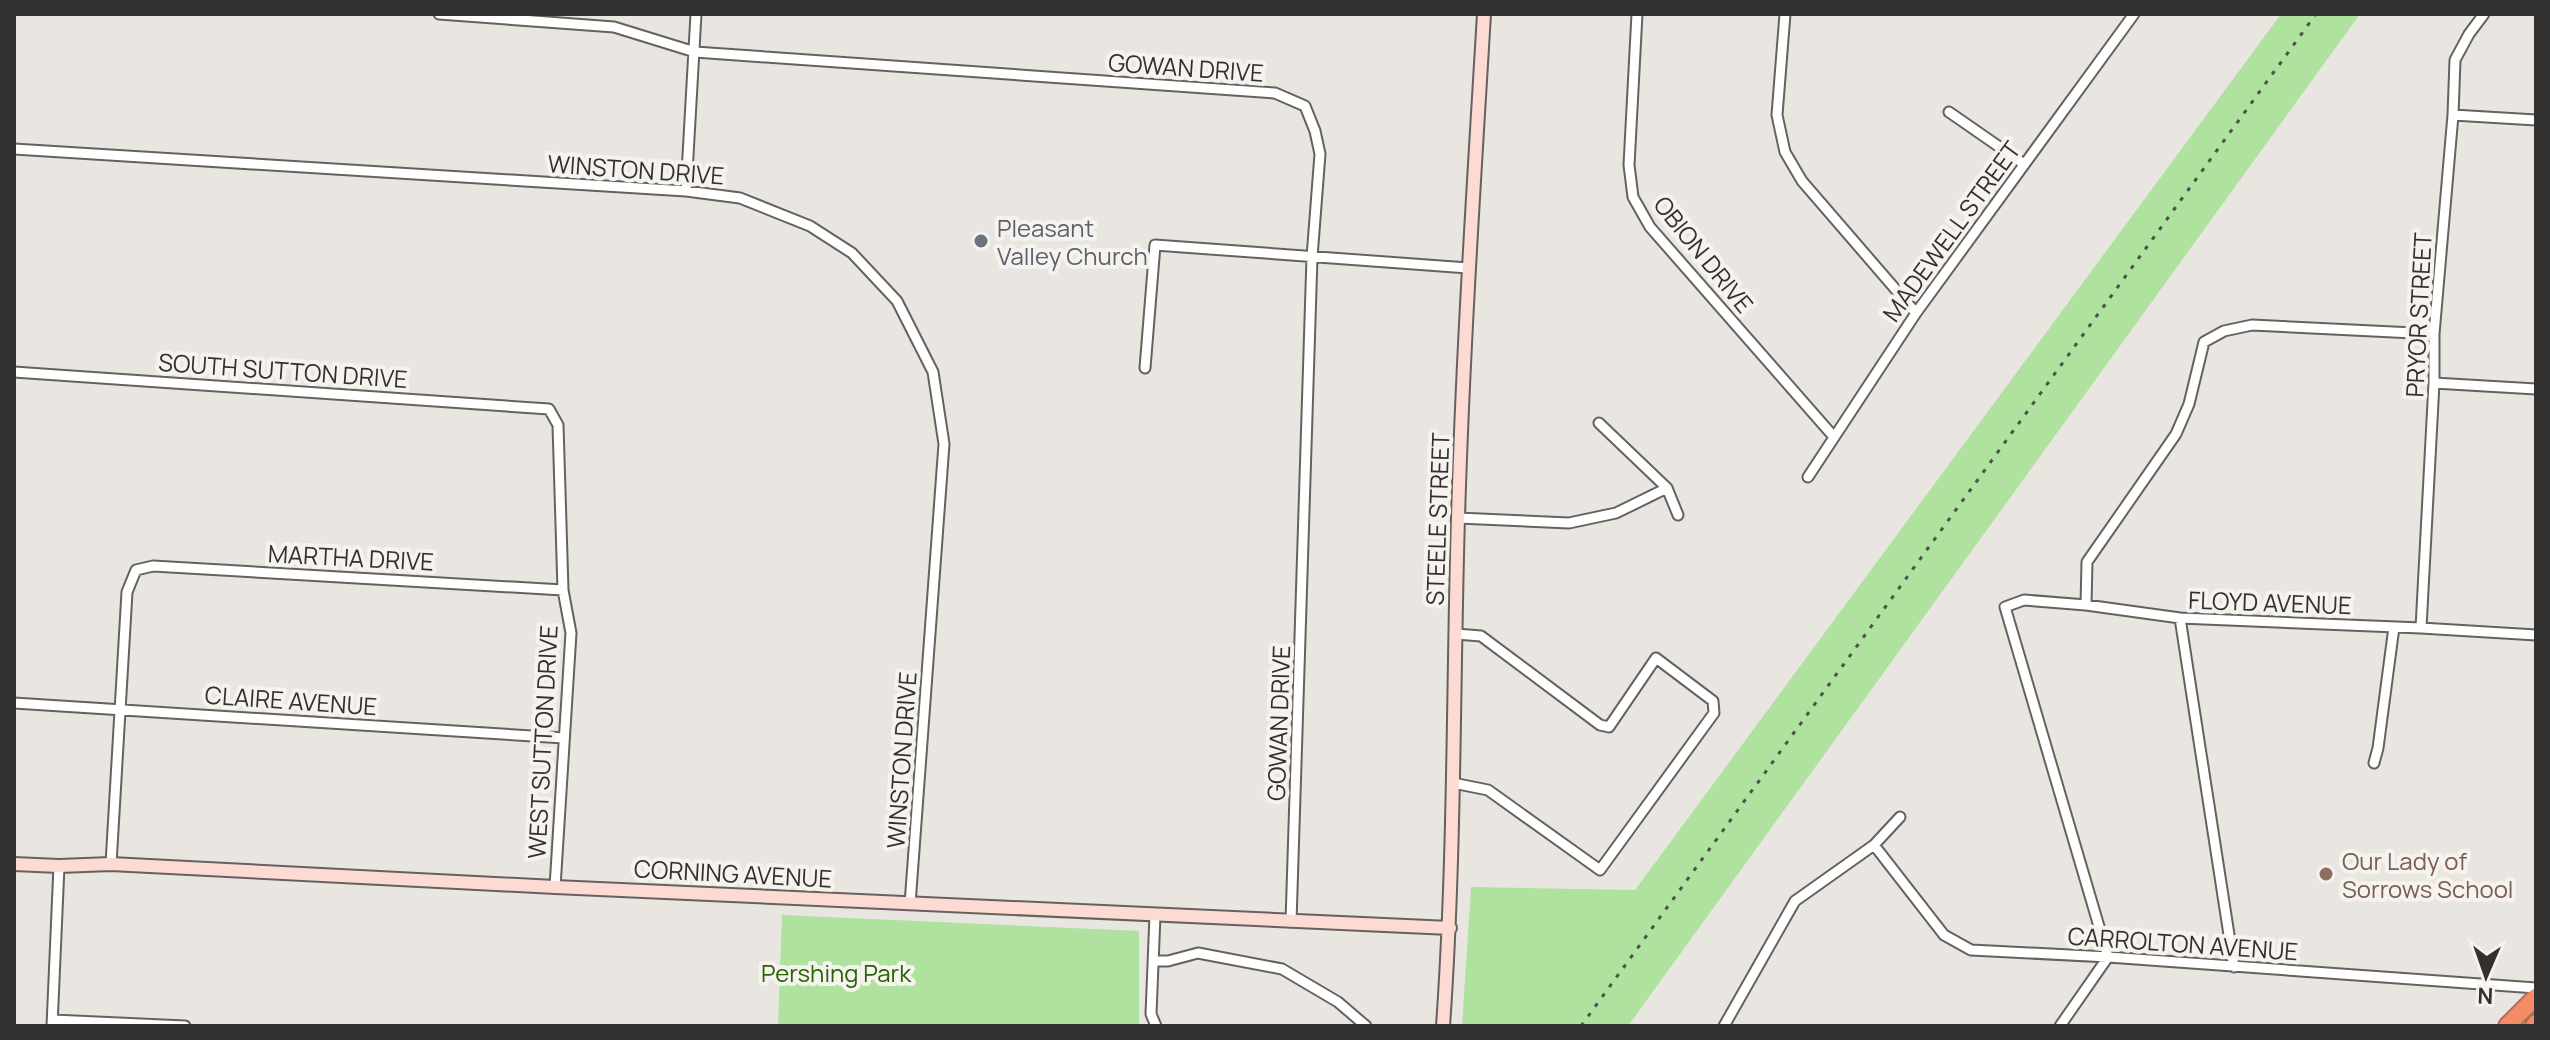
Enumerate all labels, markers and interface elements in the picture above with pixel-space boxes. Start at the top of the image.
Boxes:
street label: GOWAN DRIVE [1107,45,1265,89]
street label: MADEWELL STREET [1874,134,2028,328]
street label: WINSTON DRIVE [546,146,726,192]
street label: OBION DRIVE [1647,189,1761,319]
place label: Pleasant Valley Church [997,211,1148,272]
street label: PRYOR STREET [2397,231,2439,398]
marker: Pleasant Valley Church [972,232,990,250]
street label: SOUTH SUTTON DRIVE [157,345,409,395]
street label: STEELE STREET [1417,431,1457,606]
street label: MARTHA DRIVE [267,536,435,578]
street label: FLOYD AVENUE [2188,583,2352,621]
street label: WEST SUTTON DRIVE [519,624,565,860]
street label: GOWAN DRIVE [1259,645,1297,801]
street label: WINSTON DRIVE [878,670,924,850]
street label: CLAIRE AVENUE [204,678,378,722]
place label: Our Lady of Sorrows School [2342,844,2513,905]
street label: CORNING AVENUE [633,851,833,895]
marker: Our Lady of Sorrows School [2317,865,2335,883]
street label: CARROLTON AVENUE [2067,918,2299,968]
north arrow [2446,936,2526,1016]
park label: Pershing Park [761,956,912,989]
text: N [2477,981,2494,1011]

